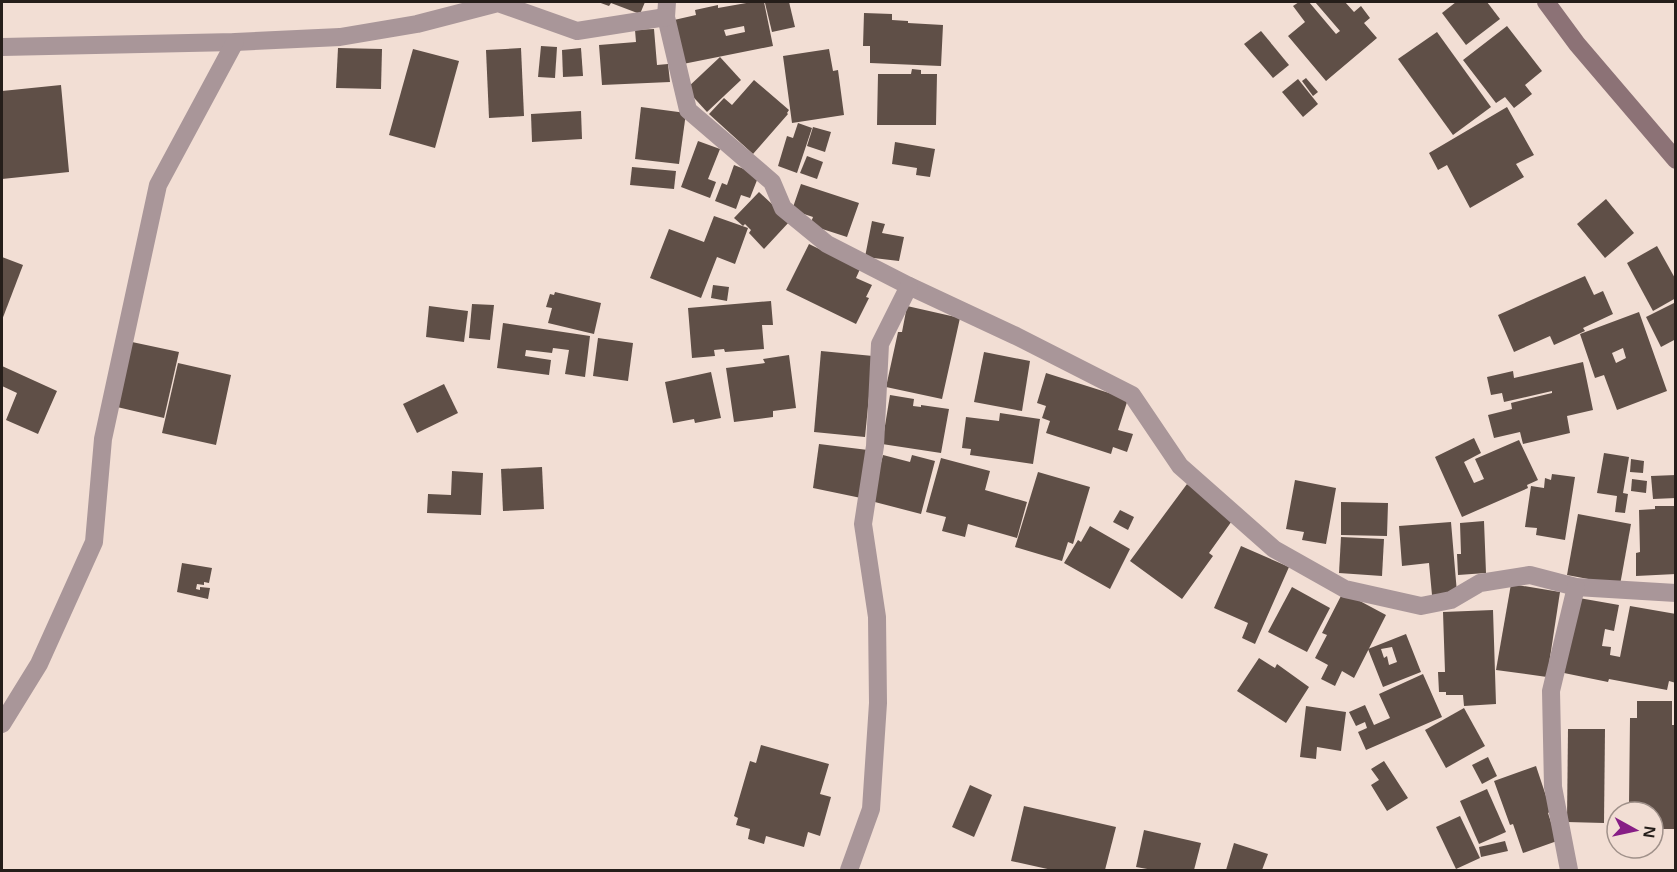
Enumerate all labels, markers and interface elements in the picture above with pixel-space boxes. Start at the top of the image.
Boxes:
north arrow [1605,800,1665,860]
text: N [1640,825,1659,839]

